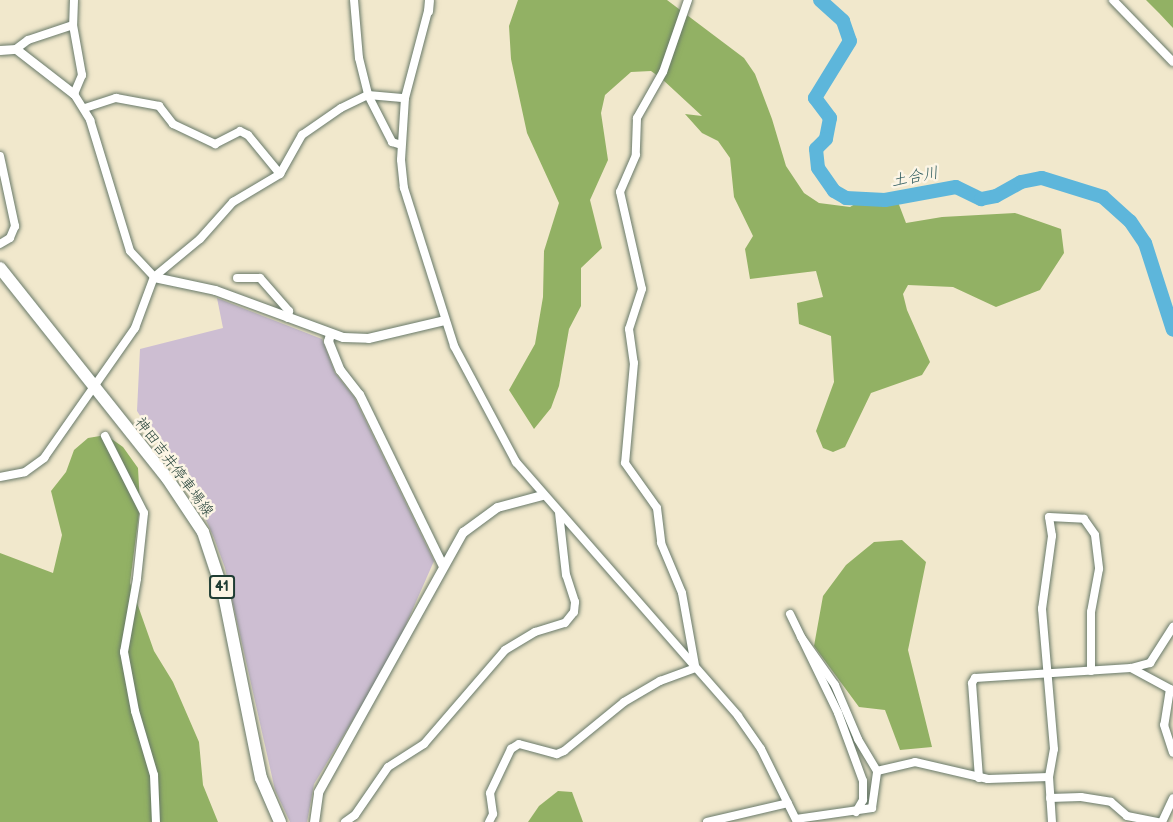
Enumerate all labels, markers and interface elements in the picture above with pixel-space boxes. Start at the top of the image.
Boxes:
water label: 土合川 [890,164,940,192]
street label: 神田吉井停車場線 [131,414,217,520]
road number: 41 [208,576,236,598]

